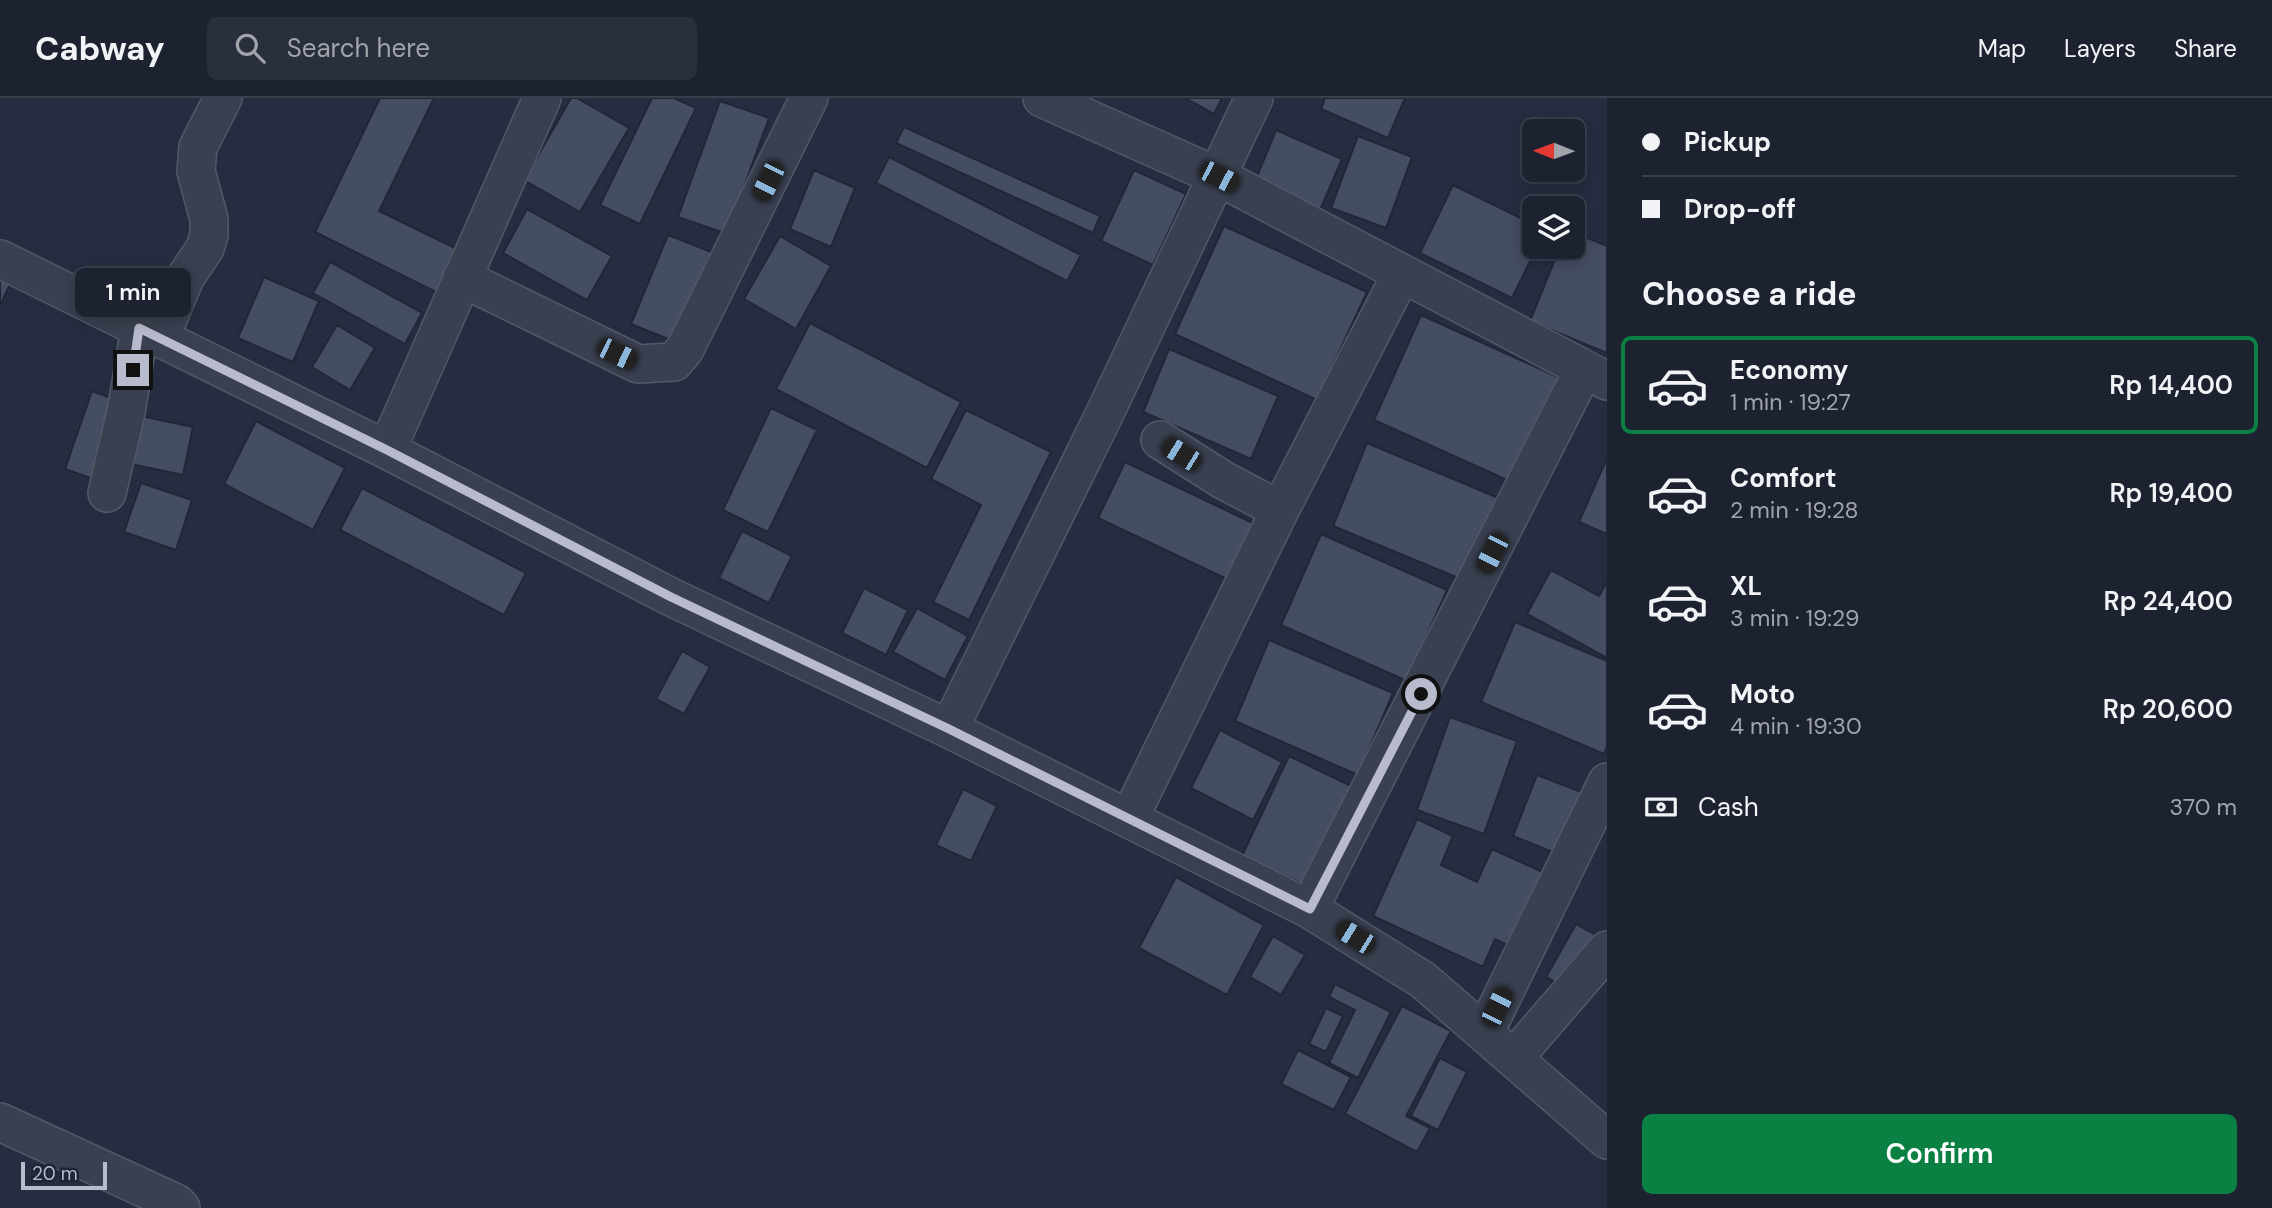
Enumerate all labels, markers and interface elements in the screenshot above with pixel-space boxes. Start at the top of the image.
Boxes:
search box [207,17,697,80]
text: Cabway [35,27,165,70]
icon: search [231,29,269,67]
text: Search here [287,31,430,65]
text: Map [1978,33,2026,64]
text: Layers [2064,33,2136,64]
text: Share [2174,33,2237,64]
north arrow [1522,119,1586,182]
map controls [1522,119,1585,259]
text: Pickup [1684,125,1771,159]
car [750,158,787,204]
car [1196,158,1243,196]
text: Drop-off [1684,192,1796,226]
button: layers [1522,196,1585,259]
callout: 1 min [75,268,191,317]
text: Choose a ride [1642,273,1857,315]
text: 1 min [106,277,160,307]
car [594,335,641,373]
text: Economy [1730,353,1848,387]
route end [117,354,149,386]
icon: car [1646,354,1709,417]
text: Rp 14,400 [2109,368,2233,402]
text: 1 min · 19:27 [1730,387,1851,417]
car [1158,434,1205,474]
text: Comfort [1730,461,1836,495]
icon: car [1646,462,1709,525]
text: Rp 19,400 [2109,476,2233,510]
text: 2 min · 19:28 [1730,495,1858,525]
car [1474,530,1511,576]
text: XL [1730,569,1762,603]
icon: car [1646,570,1709,633]
text: Rp 24,400 [2104,584,2233,618]
text: 3 min · 19:29 [1730,603,1859,633]
text: Moto [1730,677,1795,711]
route start [1405,678,1437,710]
icon: car [1646,678,1709,741]
text: Rp 20,600 [2103,692,2233,726]
text: 4 min · 19:30 [1730,711,1862,741]
icon: cash [1642,788,1680,826]
text: Cash [1698,790,1759,824]
text: 370 m [2169,792,2237,822]
car [1332,917,1379,957]
car [1479,984,1516,1030]
button: Confirm [1642,1114,2237,1194]
scale bar [21,1159,107,1191]
text: 20 m [32,1161,78,1186]

